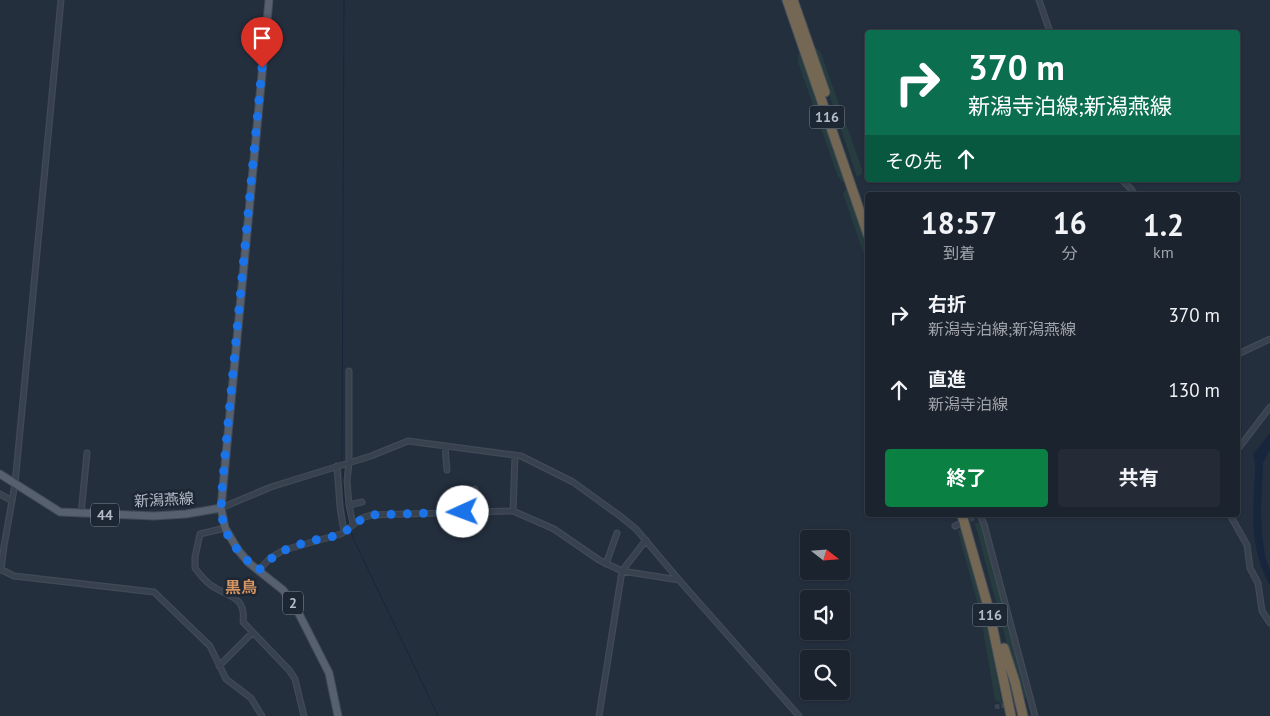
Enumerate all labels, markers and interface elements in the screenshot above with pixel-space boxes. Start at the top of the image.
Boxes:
pin [241,17,283,68]
icon: arrive [248,24,276,52]
text: 370 m [968,44,1065,90]
icon: right [885,50,950,115]
text: 新潟寺泊線;新潟燕線 [968,92,1172,120]
road number: 116 [810,105,844,128]
icon: ahead [952,145,980,173]
text: その先 [885,149,942,173]
text: 18:57 [921,203,997,242]
text: 16 [1053,203,1087,242]
text: 1.2 [1143,205,1184,244]
text: km [1153,242,1174,262]
text: 到着 [943,243,975,263]
text: 分 [1062,243,1078,263]
text: 右折 [928,292,966,316]
icon: right [885,301,913,329]
text: 370 m [1168,303,1220,327]
text: 新潟寺泊線;新潟燕線 [928,319,1076,339]
text: 直進 [928,367,966,391]
icon: ahead [885,376,913,404]
text: 130 m [1168,378,1220,402]
text: 新潟寺泊線 [928,394,1008,414]
button: 終了 [885,449,1048,507]
button: 共有 [1058,449,1220,507]
position arrow [436,485,488,537]
street label: 新潟燕線 [134,488,194,511]
road number: 44 [91,504,119,526]
north arrow [800,530,850,580]
map controls [800,530,850,700]
district label: 黒鳥 [225,577,257,597]
button: sound [800,590,850,640]
road number: 2 [283,592,303,614]
road number: 116 [972,604,1008,626]
button: search [800,650,850,700]

